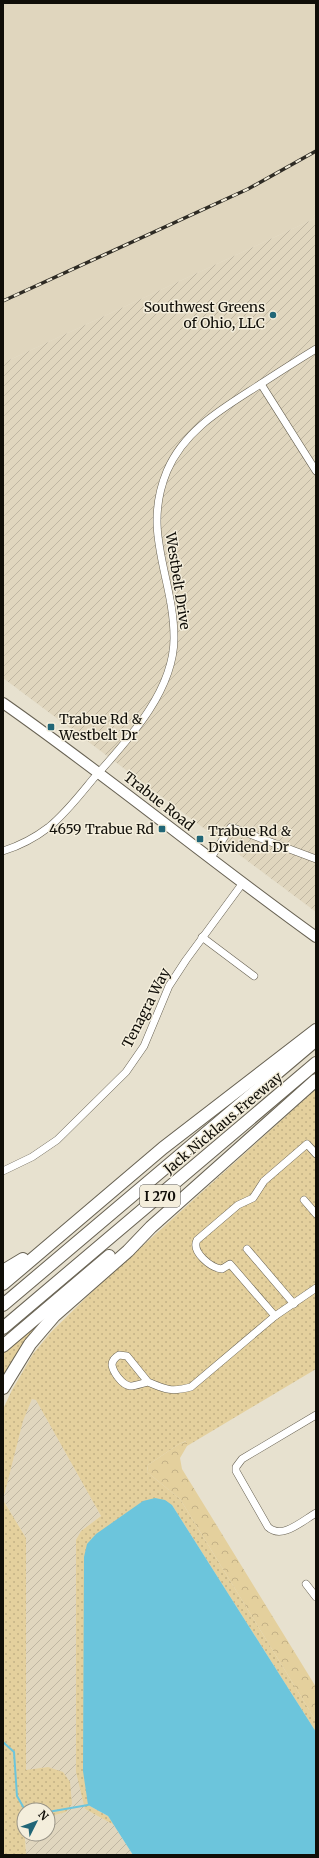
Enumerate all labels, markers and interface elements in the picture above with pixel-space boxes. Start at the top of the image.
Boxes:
place label: Southwest Greens of Ohio, LLC [144,298,265,332]
marker: Southwest Greens of Ohio, LLC [268,310,278,320]
street label: Westbelt Drive [161,530,195,631]
place label: Trabue Rd & Westbelt Dr [58,710,142,744]
marker: Trabue Rd & Westbelt Dr [46,722,56,732]
street label: Trabue Road [120,768,198,835]
place label: 4659 Trabue Rd [49,820,155,838]
place label: Trabue Rd & Dividend Dr [208,822,291,856]
marker: 4659 Trabue Rd [157,824,167,834]
marker: Trabue Rd & Dividend Dr [195,834,205,844]
street label: Tenagra Way [118,964,174,1051]
street label: Jack Nicklaus Freeway [159,1068,287,1179]
road number: I 270 [140,1185,180,1207]
north arrow [16,1802,56,1842]
text: N [35,1807,52,1823]

